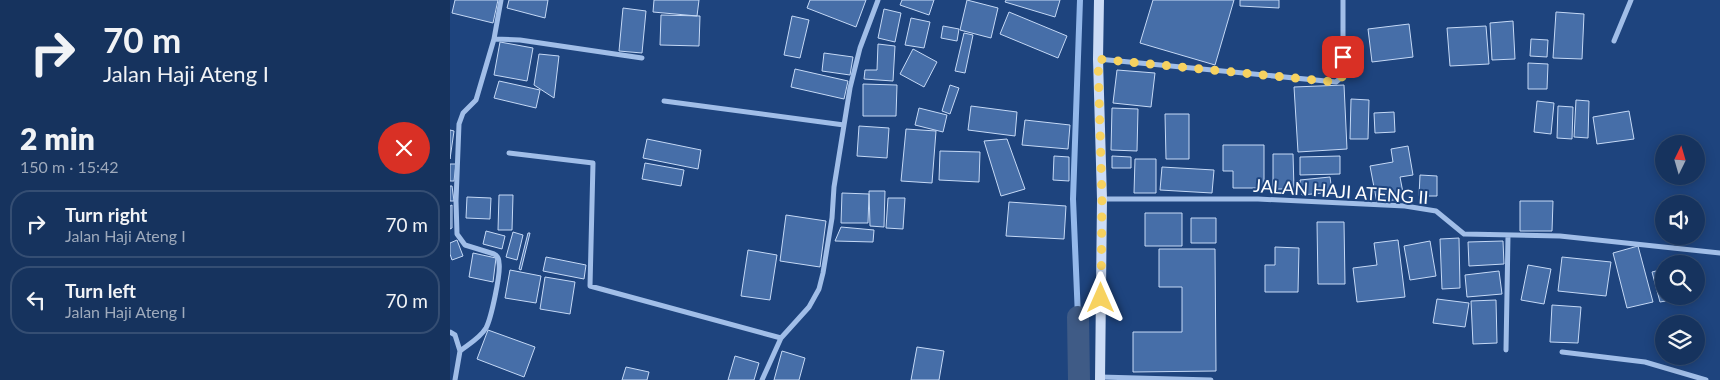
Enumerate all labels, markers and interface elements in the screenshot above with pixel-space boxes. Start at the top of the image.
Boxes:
text: 70 m [103,18,181,60]
icon: right [20,20,85,85]
pin [1322,36,1364,78]
icon: arrive [1329,43,1357,71]
text: Jalan Haji Ateng I [103,60,269,87]
text: 2 min [20,120,95,156]
button: close [378,122,430,174]
north arrow [1655,135,1705,185]
map controls [1655,135,1705,365]
text: 150 m · 15:42 [20,157,119,176]
street label: JALAN HAJI ATENG II [1253,174,1429,208]
button: sound [1655,195,1705,245]
text: Turn right [65,203,147,226]
icon: right [22,210,50,238]
text: 70 m [385,213,428,236]
text: Jalan Haji Ateng I [65,226,186,245]
button: search [1655,255,1705,305]
position arrow [1074,271,1126,323]
text: Turn left [65,279,136,302]
icon: left [22,286,50,314]
text: 70 m [385,289,428,312]
text: Jalan Haji Ateng I [65,302,186,321]
button: layers [1655,315,1705,365]

